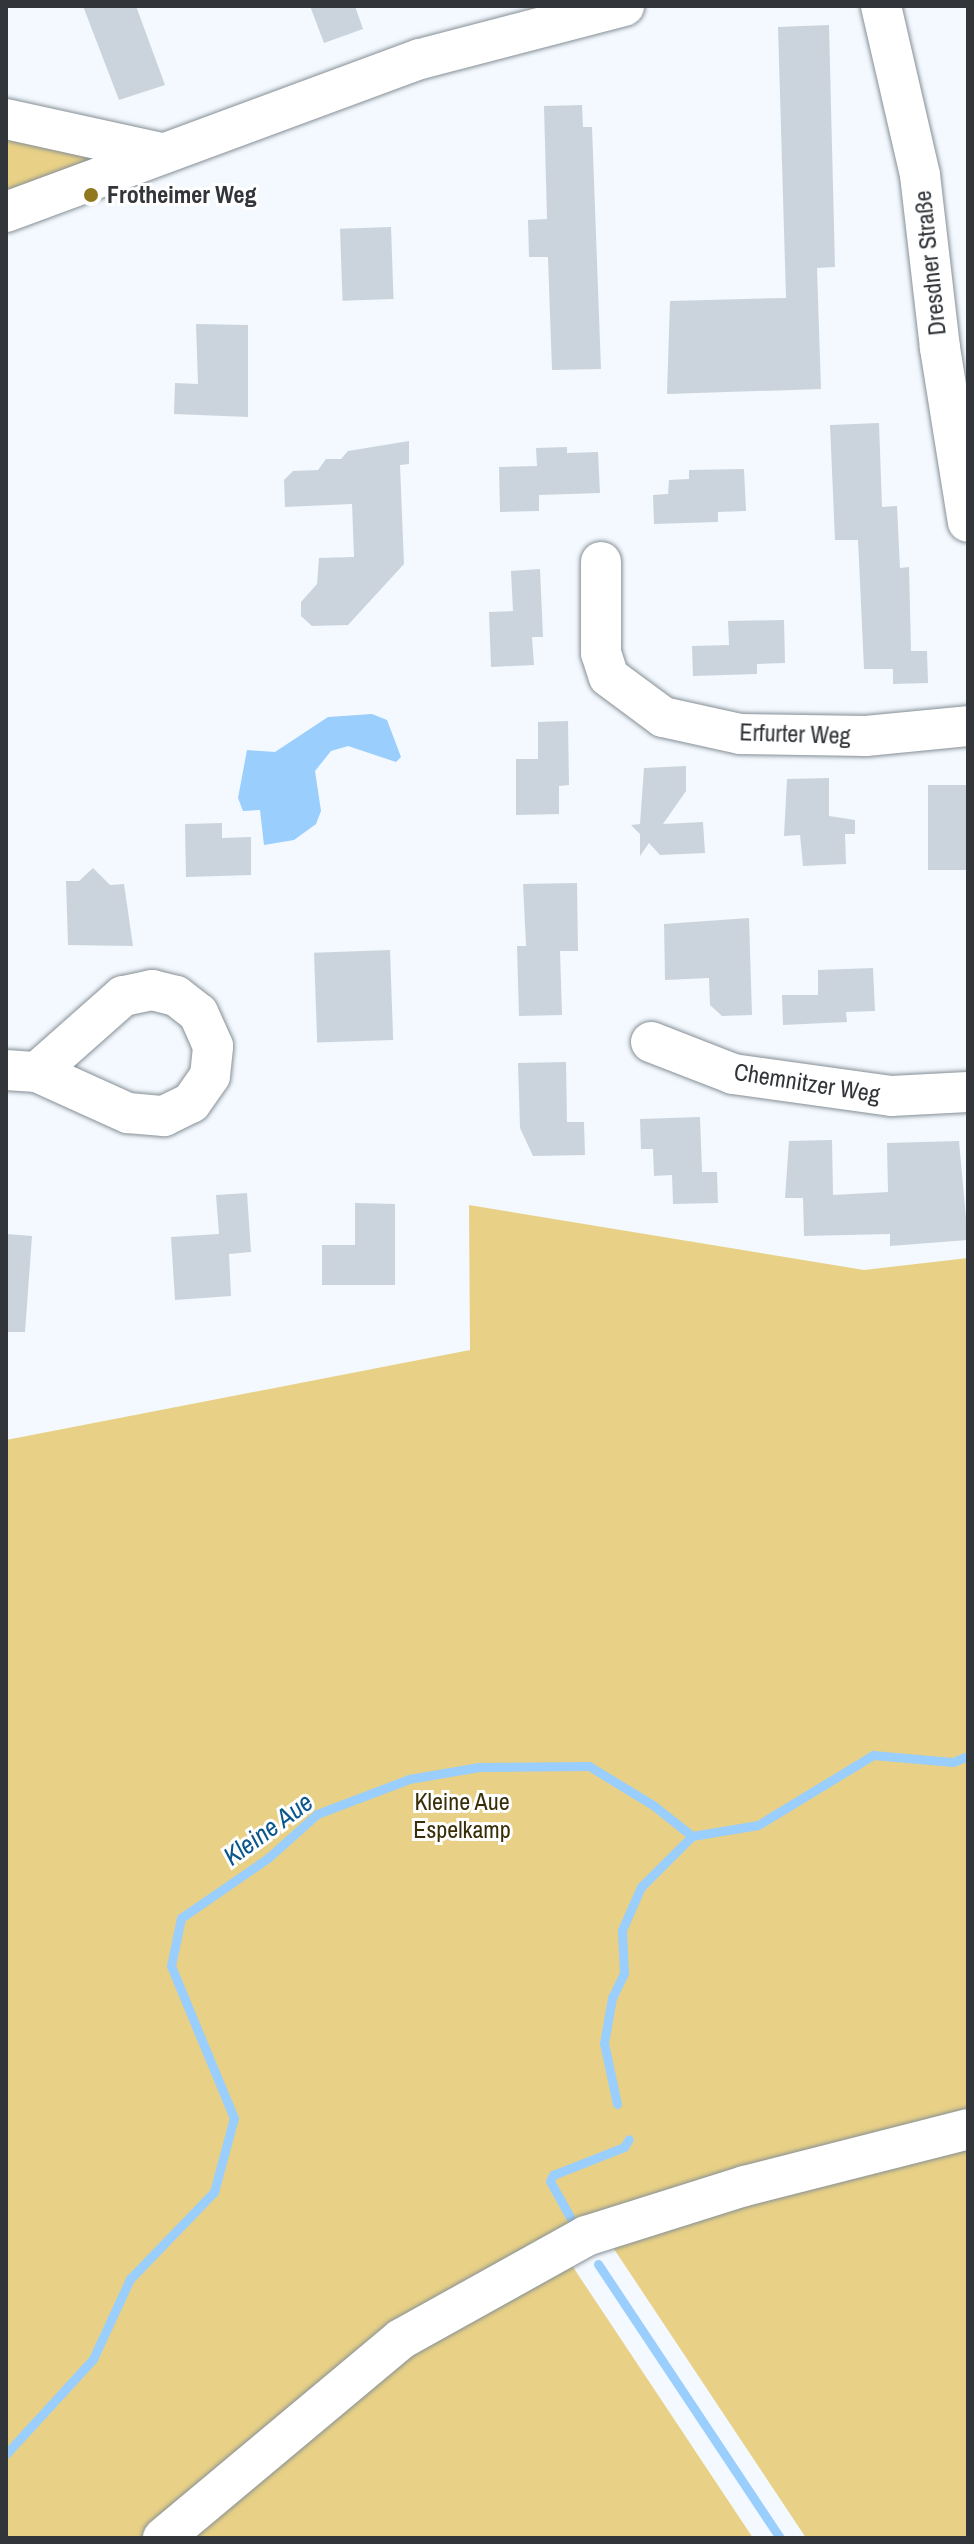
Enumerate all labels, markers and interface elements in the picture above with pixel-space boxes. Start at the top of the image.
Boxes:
place label: Frotheimer Weg [107,181,256,209]
marker: Frotheimer Weg [82,186,100,204]
street label: Dresdner Straße [908,189,952,337]
street label: Erfurter Weg [739,718,851,750]
street label: Chemnitzer Weg [732,1057,882,1109]
water label: Kleine Aue [217,1786,319,1872]
park label: Kleine Aue Espelkamp [413,1788,511,1844]

